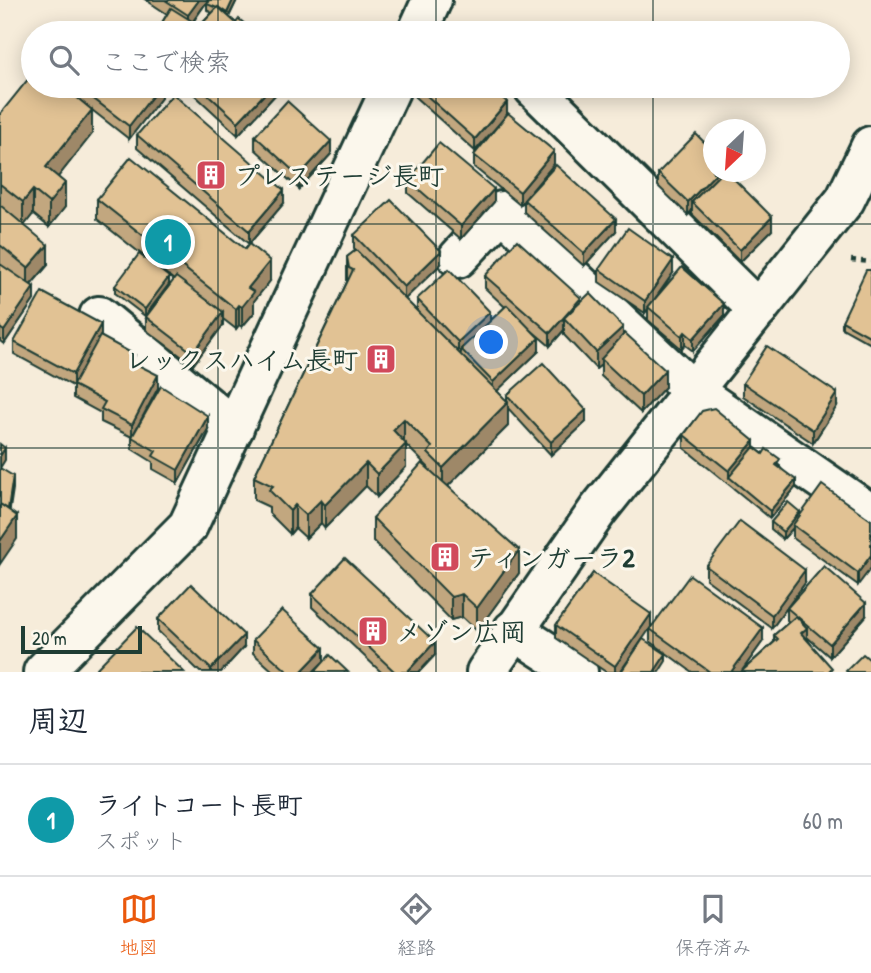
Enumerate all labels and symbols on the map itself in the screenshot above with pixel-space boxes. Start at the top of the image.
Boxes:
north arrow [703,119,766,182]
building icon: プレステージ長町 [194,158,228,192]
place label: プレステージ長町 [234,158,444,193]
pin: 1 [145,216,191,268]
your location [474,325,508,359]
place label: レックスハイム長町 [125,342,358,377]
building icon: レックスハイム長町 [364,342,398,376]
building icon: ティンガーラ2 [428,540,462,574]
place label: ティンガーラ2 [468,540,635,575]
building icon: メゾン広岡 [356,614,390,648]
place label: メゾン広岡 [396,614,526,649]
scale bar [21,623,142,655]

